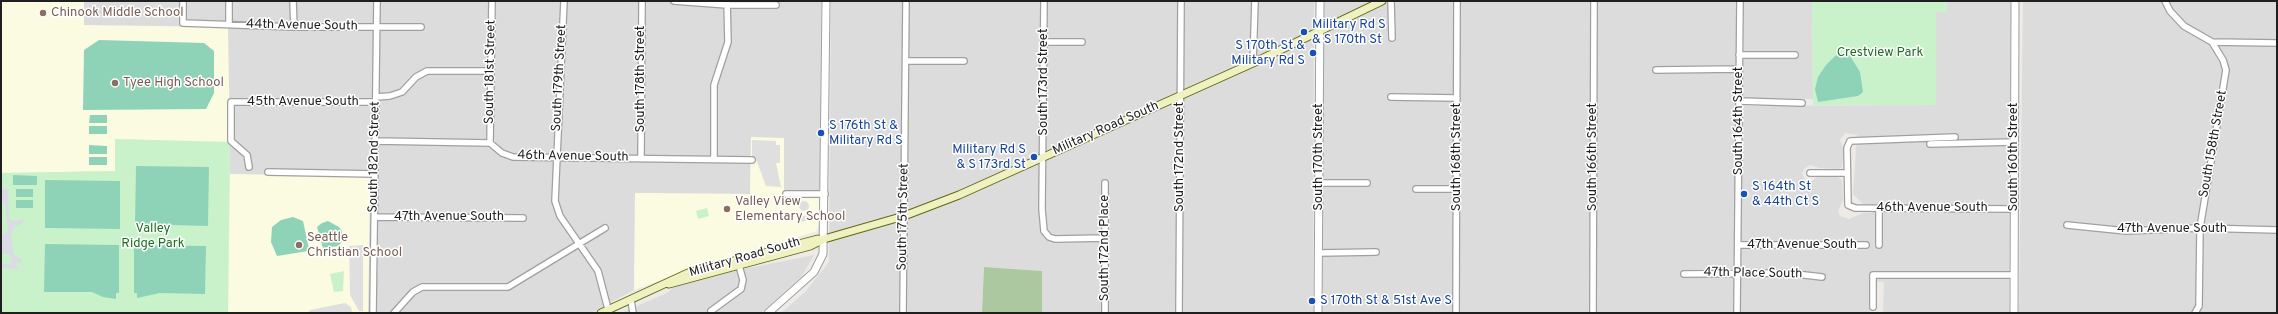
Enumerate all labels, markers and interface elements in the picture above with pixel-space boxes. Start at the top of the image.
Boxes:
place label: Chinook Middle School [51,5,184,21]
marker: Chinook Middle School [38,8,48,18]
street label: 44th Avenue South [246,17,358,35]
place label: Military Rd S & S 170th St [1312,17,1386,48]
street label: South 181st Street [482,20,500,124]
street label: South 179th Street [549,24,571,132]
street label: South 178th Street [633,26,649,132]
marker: Military Rd S & S 170th St [1299,27,1309,37]
street label: South 173rd Street [1036,28,1052,136]
place label: S 170th St & Military Rd S [1231,38,1305,69]
park label: Crestview Park [1837,45,1923,61]
marker: S 170th St & Military Rd S [1308,48,1318,58]
street label: South 164th Street [1731,67,1747,175]
place label: Tyee High School [123,75,224,91]
marker: Tyee High School [110,78,120,88]
street label: South 158th Street [2197,89,2231,199]
street label: 45th Avenue South [247,94,359,110]
street label: Military Road South [1050,99,1162,159]
street label: South 182nd Street [366,101,384,213]
street label: South 172nd Street [1172,102,1188,212]
street label: South 170th Street [1311,103,1327,211]
street label: South 168th Street [1449,103,1465,211]
street label: South 166th Street [1585,103,1601,211]
street label: South 160th Street [2006,103,2022,211]
place label: S 176th St & Military Rd S [829,118,903,149]
marker: S 176th St & Military Rd S [816,128,826,138]
place label: Military Rd S & S 173rd St [952,142,1026,173]
street label: 46th Avenue South [517,148,629,166]
marker: Military Rd S & S 173rd St [1029,152,1039,162]
street label: South 175th Street [895,163,913,271]
place label: S 164th St & 44th Ct S [1752,179,1819,210]
marker: S 164th St & 44th Ct S [1739,189,1749,199]
place label: Valley View Elementary School [735,194,845,225]
street label: South 172nd Place [1097,195,1113,301]
street label: 46th Avenue South [1876,200,1988,216]
marker: Valley View Elementary School [722,204,732,214]
street label: 47th Avenue South [394,209,504,225]
park label: Valley Ridge Park [121,221,185,252]
street label: 47th Avenue South [2117,221,2227,237]
place label: Seattle Christian School [307,230,402,261]
street label: Military Road South [688,235,802,281]
street label: 47th Avenue South [1747,237,1857,253]
marker: Seattle Christian School [294,240,304,250]
street label: 47th Place South [1703,265,1803,283]
place label: S 170th St & 51st Ave S [1320,293,1452,309]
marker: S 170th St & 51st Ave S [1307,296,1317,306]

